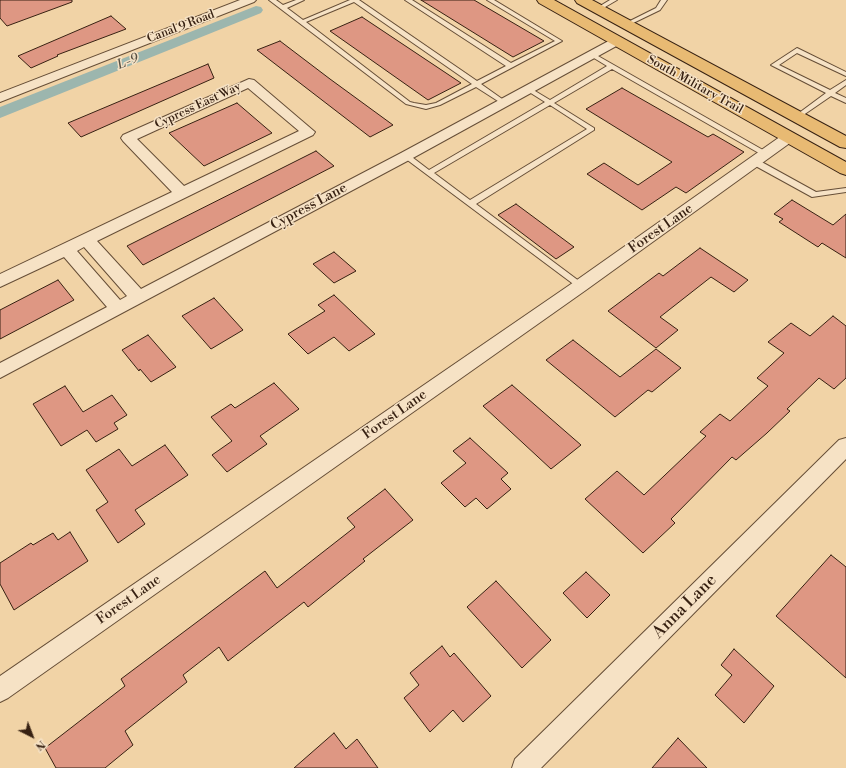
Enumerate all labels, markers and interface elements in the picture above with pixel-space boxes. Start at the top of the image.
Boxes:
street label: Canal 9 Road [145,8,217,46]
water label: L-9 [115,51,141,73]
street label: South Military Trail [644,53,746,117]
street label: Cypress East Way [153,80,243,132]
street label: Cypress Lane [268,180,350,234]
street label: Forest Lane [625,201,697,257]
street label: Forest Lane [359,387,431,443]
street label: Anna Lane [649,571,721,643]
street label: Forest Lane [93,572,165,628]
north arrow [12,716,52,756]
text: N [32,737,48,753]

